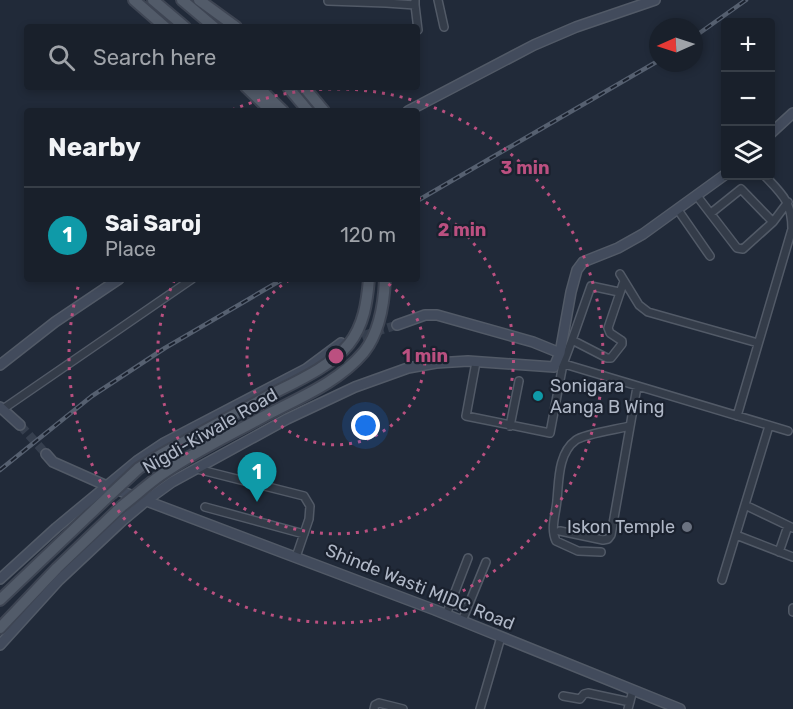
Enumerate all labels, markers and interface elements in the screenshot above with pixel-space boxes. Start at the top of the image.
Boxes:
north arrow [649,18,703,72]
map controls [721,18,775,180]
button: + [721,18,775,72]
search box [24,24,420,90]
icon: search [45,41,78,74]
text: Search here [93,44,216,71]
button: − [721,72,775,126]
button: layers [721,126,775,180]
text: Nearby [48,132,141,163]
text: 3 min [501,157,549,179]
text: Sai Saroj [105,210,201,237]
text: 2 min [438,219,486,241]
text: 1 [63,223,72,247]
text: 120 m [340,223,396,247]
text: Place [105,237,156,261]
text: 1 min [402,345,448,367]
centre of rings [326,346,346,366]
place label: Sonigara Aanga B Wing [550,375,665,418]
street label: Nigdi-Kiwale Road [139,383,281,479]
marker: Sonigara Aanga B Wing [531,389,545,403]
your location [351,411,380,440]
pin: 1 [238,452,276,502]
place label: Iskon Temple [567,516,675,538]
marker: Iskon Temple [680,520,694,534]
street label: Shinde Wasti MIDC Road [322,539,518,635]

